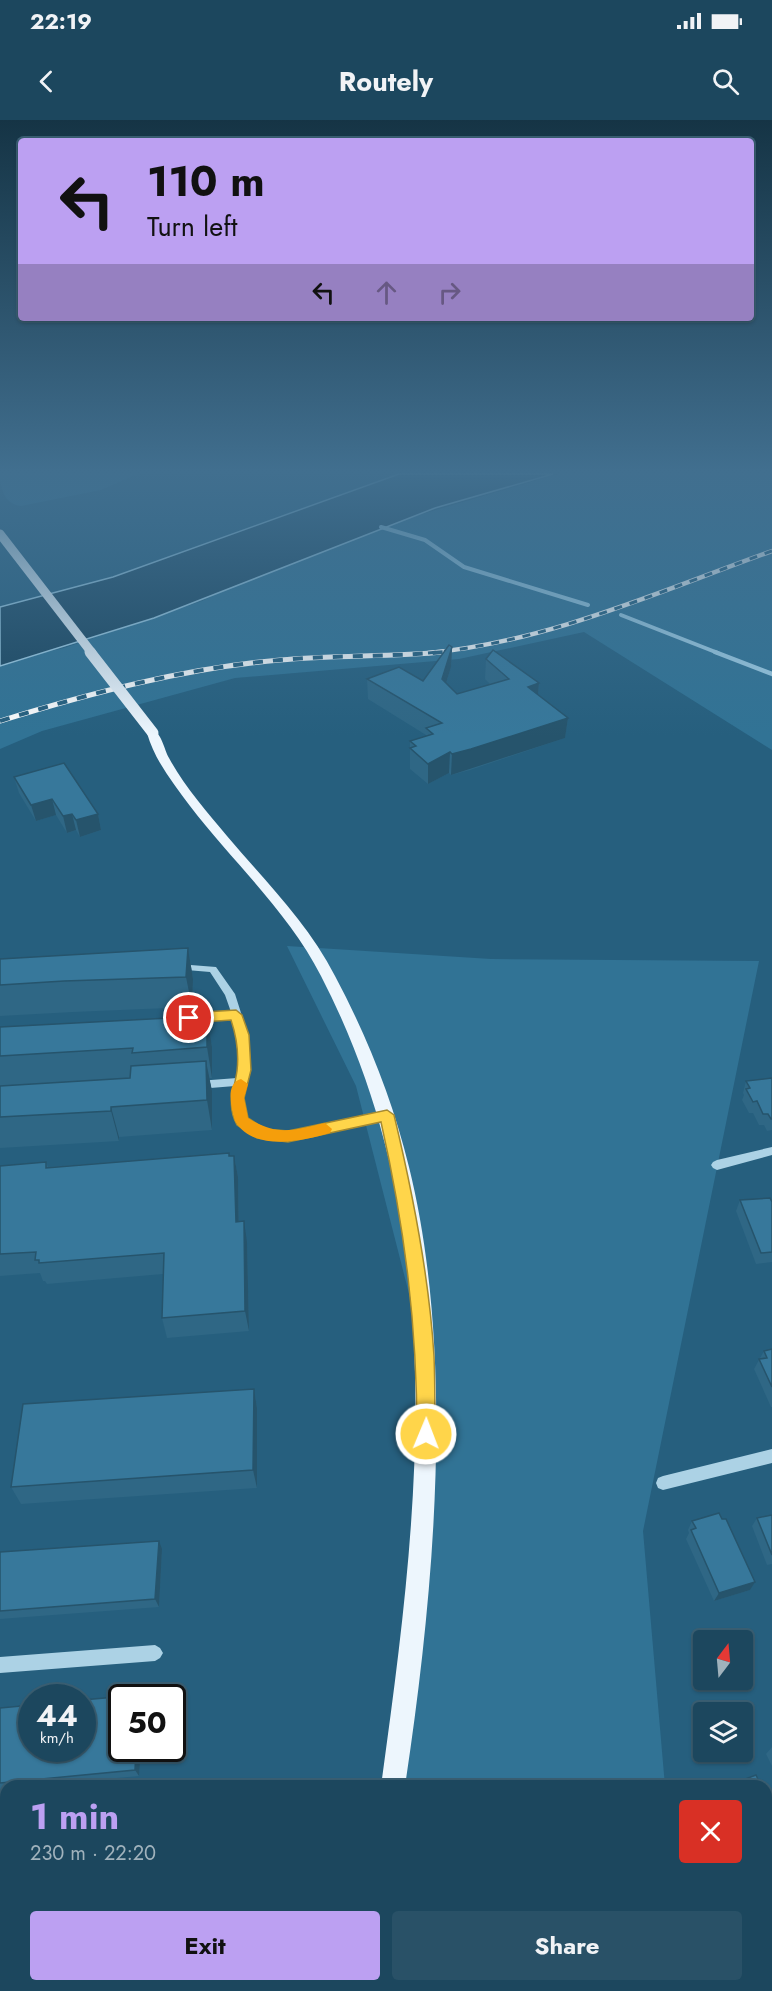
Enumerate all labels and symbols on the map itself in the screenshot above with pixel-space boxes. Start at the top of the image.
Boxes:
pin [163,992,214,1043]
position arrow [394,1402,458,1466]
north arrow [693,1630,753,1690]
speed limit sign: 50 [108,1684,186,1762]

